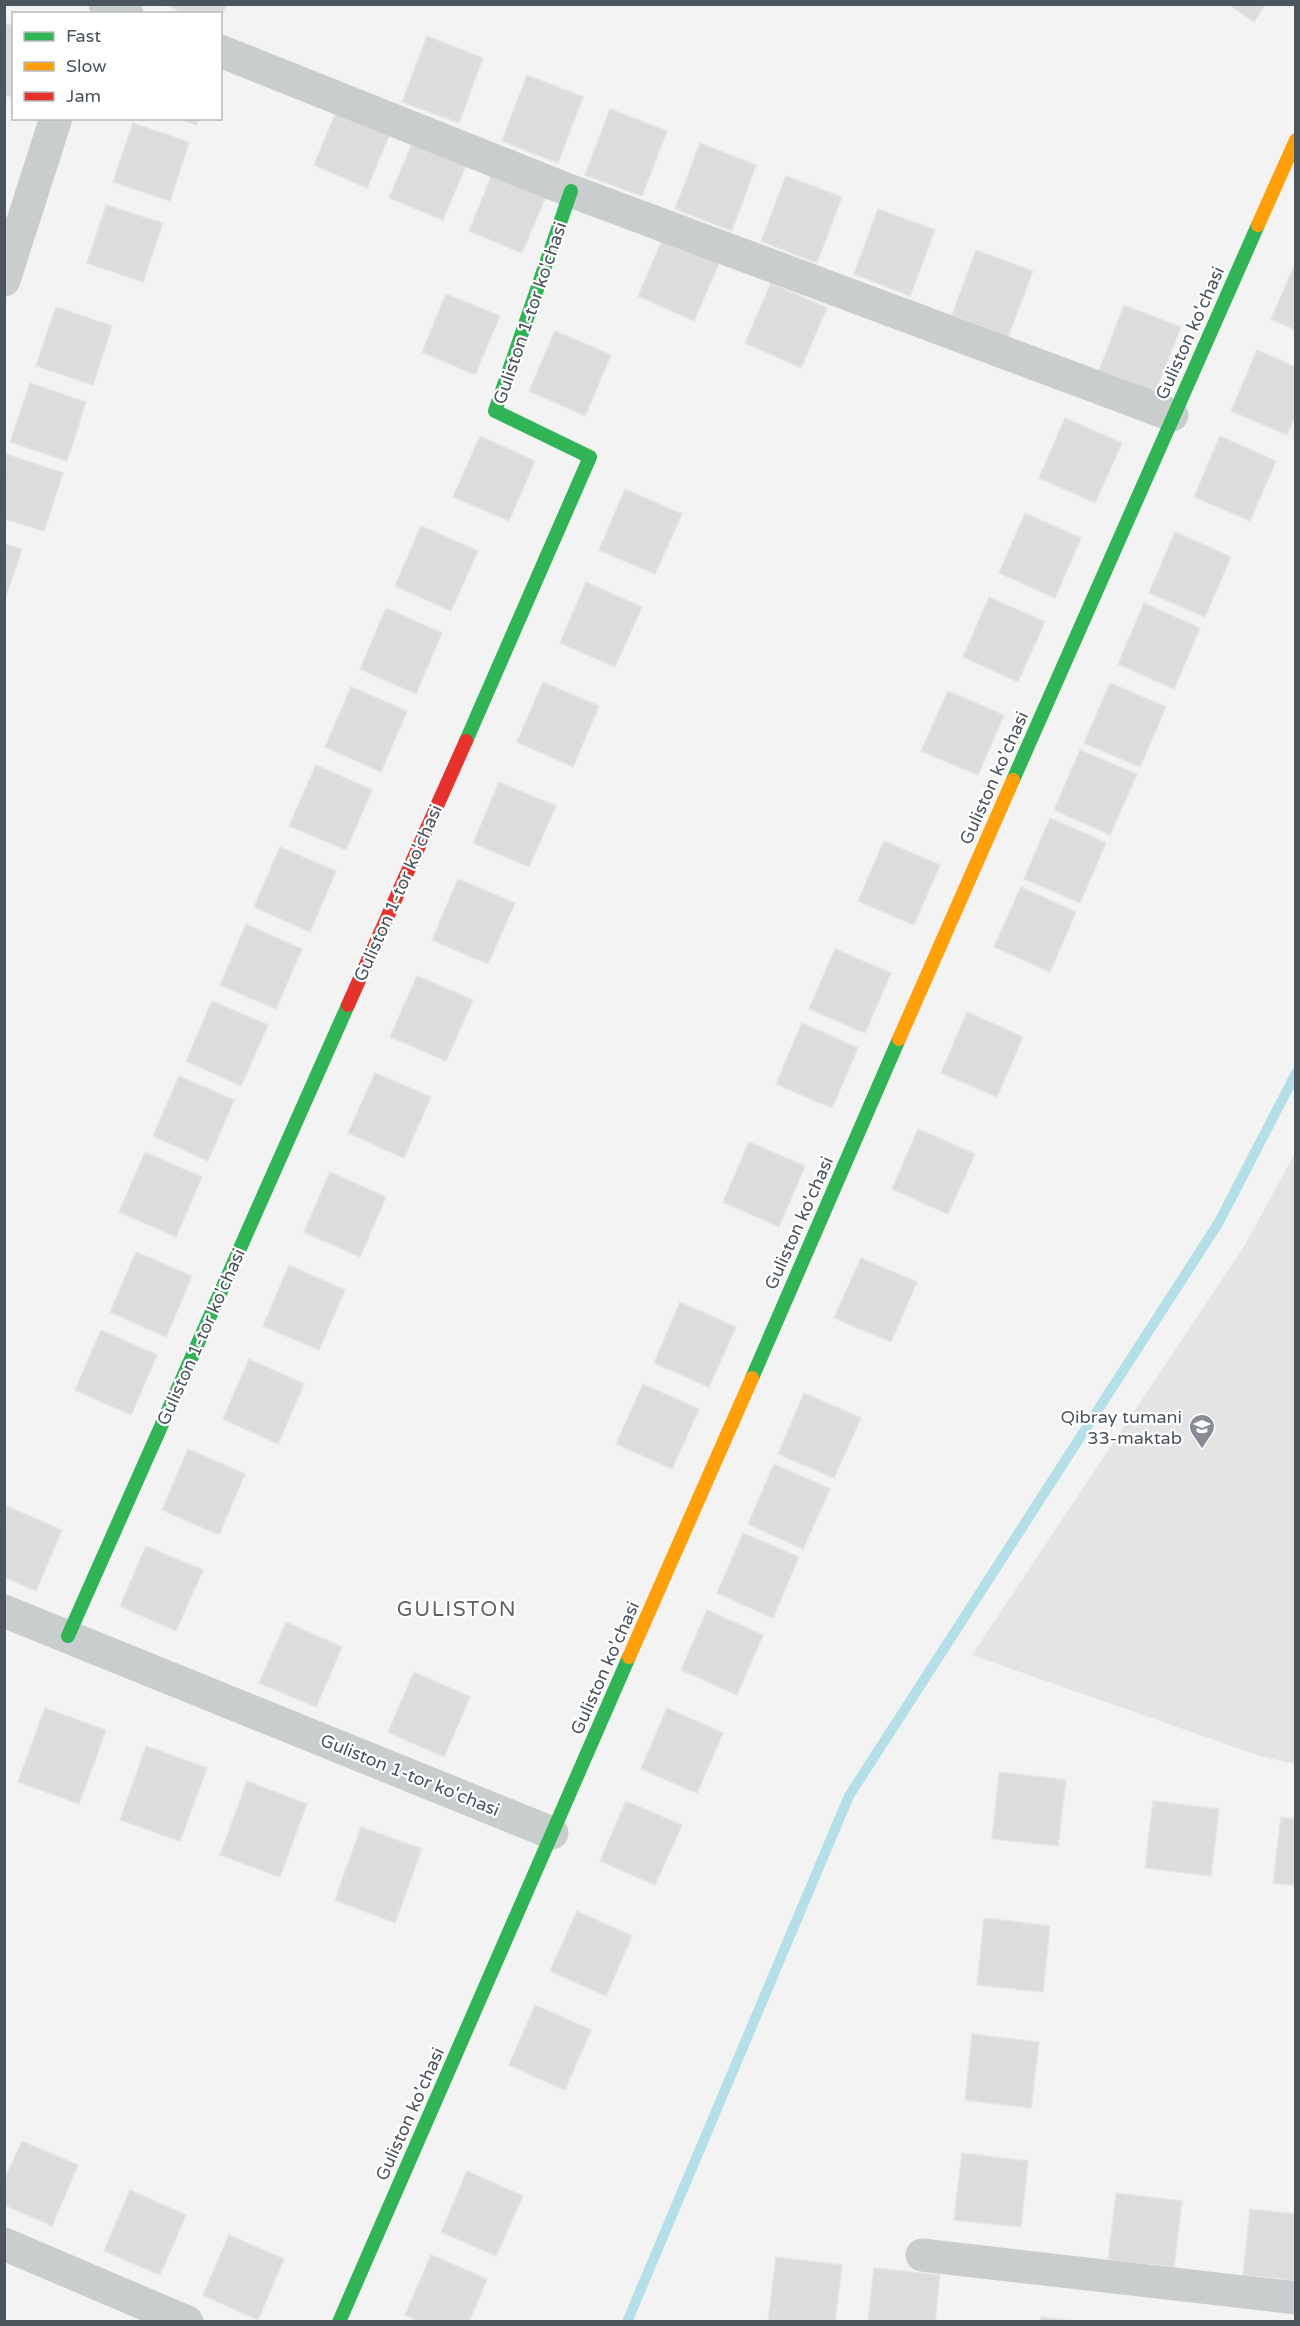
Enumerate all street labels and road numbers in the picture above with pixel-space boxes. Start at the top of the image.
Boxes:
street label: Guliston 1-tor ko'chasi [488,219,572,407]
street label: Guliston ko'chasi [1151,263,1229,403]
street label: Guliston ko'chasi [955,708,1033,848]
street label: Guliston 1-tor ko'chasi [349,801,447,985]
street label: Guliston ko'chasi [760,1153,838,1293]
street label: Guliston 1-tor ko'chasi [152,1245,250,1429]
street label: Guliston ko'chasi [566,1598,644,1738]
street label: Guliston 1-tor ko'chasi [317,1729,503,1821]
street label: Guliston ko'chasi [371,2044,449,2184]

